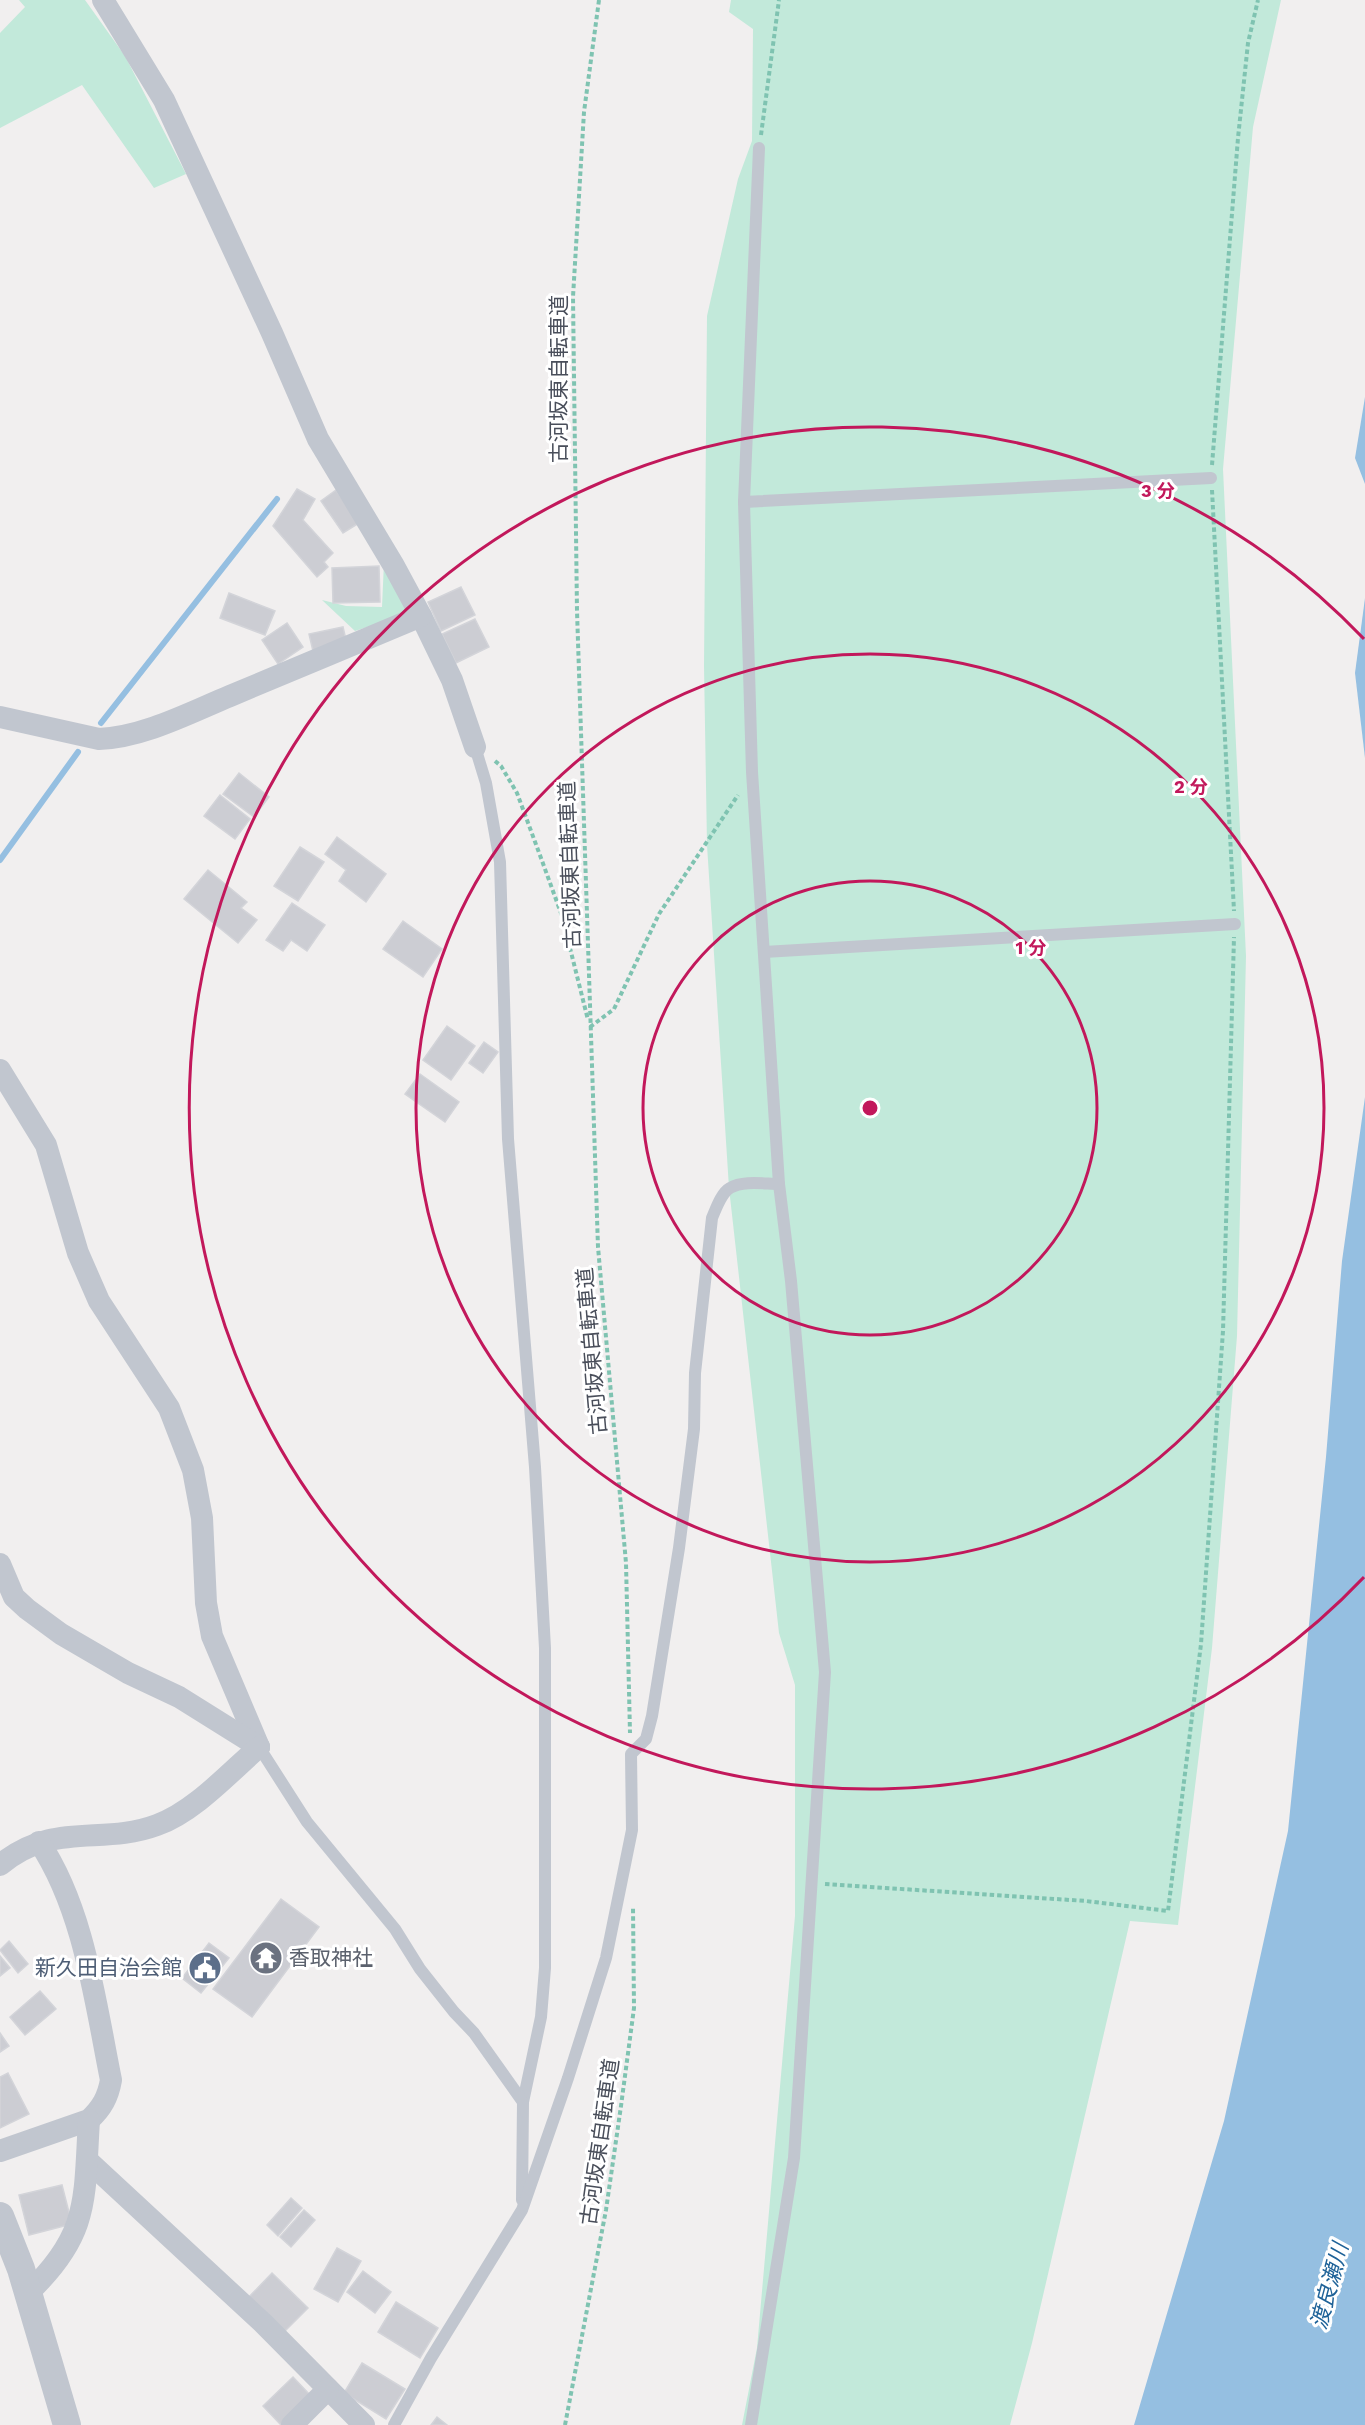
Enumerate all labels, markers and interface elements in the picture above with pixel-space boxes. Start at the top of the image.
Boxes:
street label: 古河坂東自転車道 [546,295,571,463]
text: 3 分 [1141,480,1175,501]
text: 2 分 [1174,776,1208,797]
street label: 古河坂東自転車道 [554,781,585,949]
text: 1 分 [1016,937,1046,958]
centre of rings [860,1098,880,1118]
street label: 古河坂東自転車道 [572,1266,611,1436]
temple icon: 香取神社 [248,1940,284,1976]
place label: 香取神社 [289,1945,373,1970]
public building icon: 新久田自治会館 [187,1950,223,1986]
place label: 新久田自治会館 [35,1955,182,1980]
street label: 古河坂東自転車道 [575,2057,624,2227]
water label: 渡良瀬川 [1306,2238,1353,2332]

